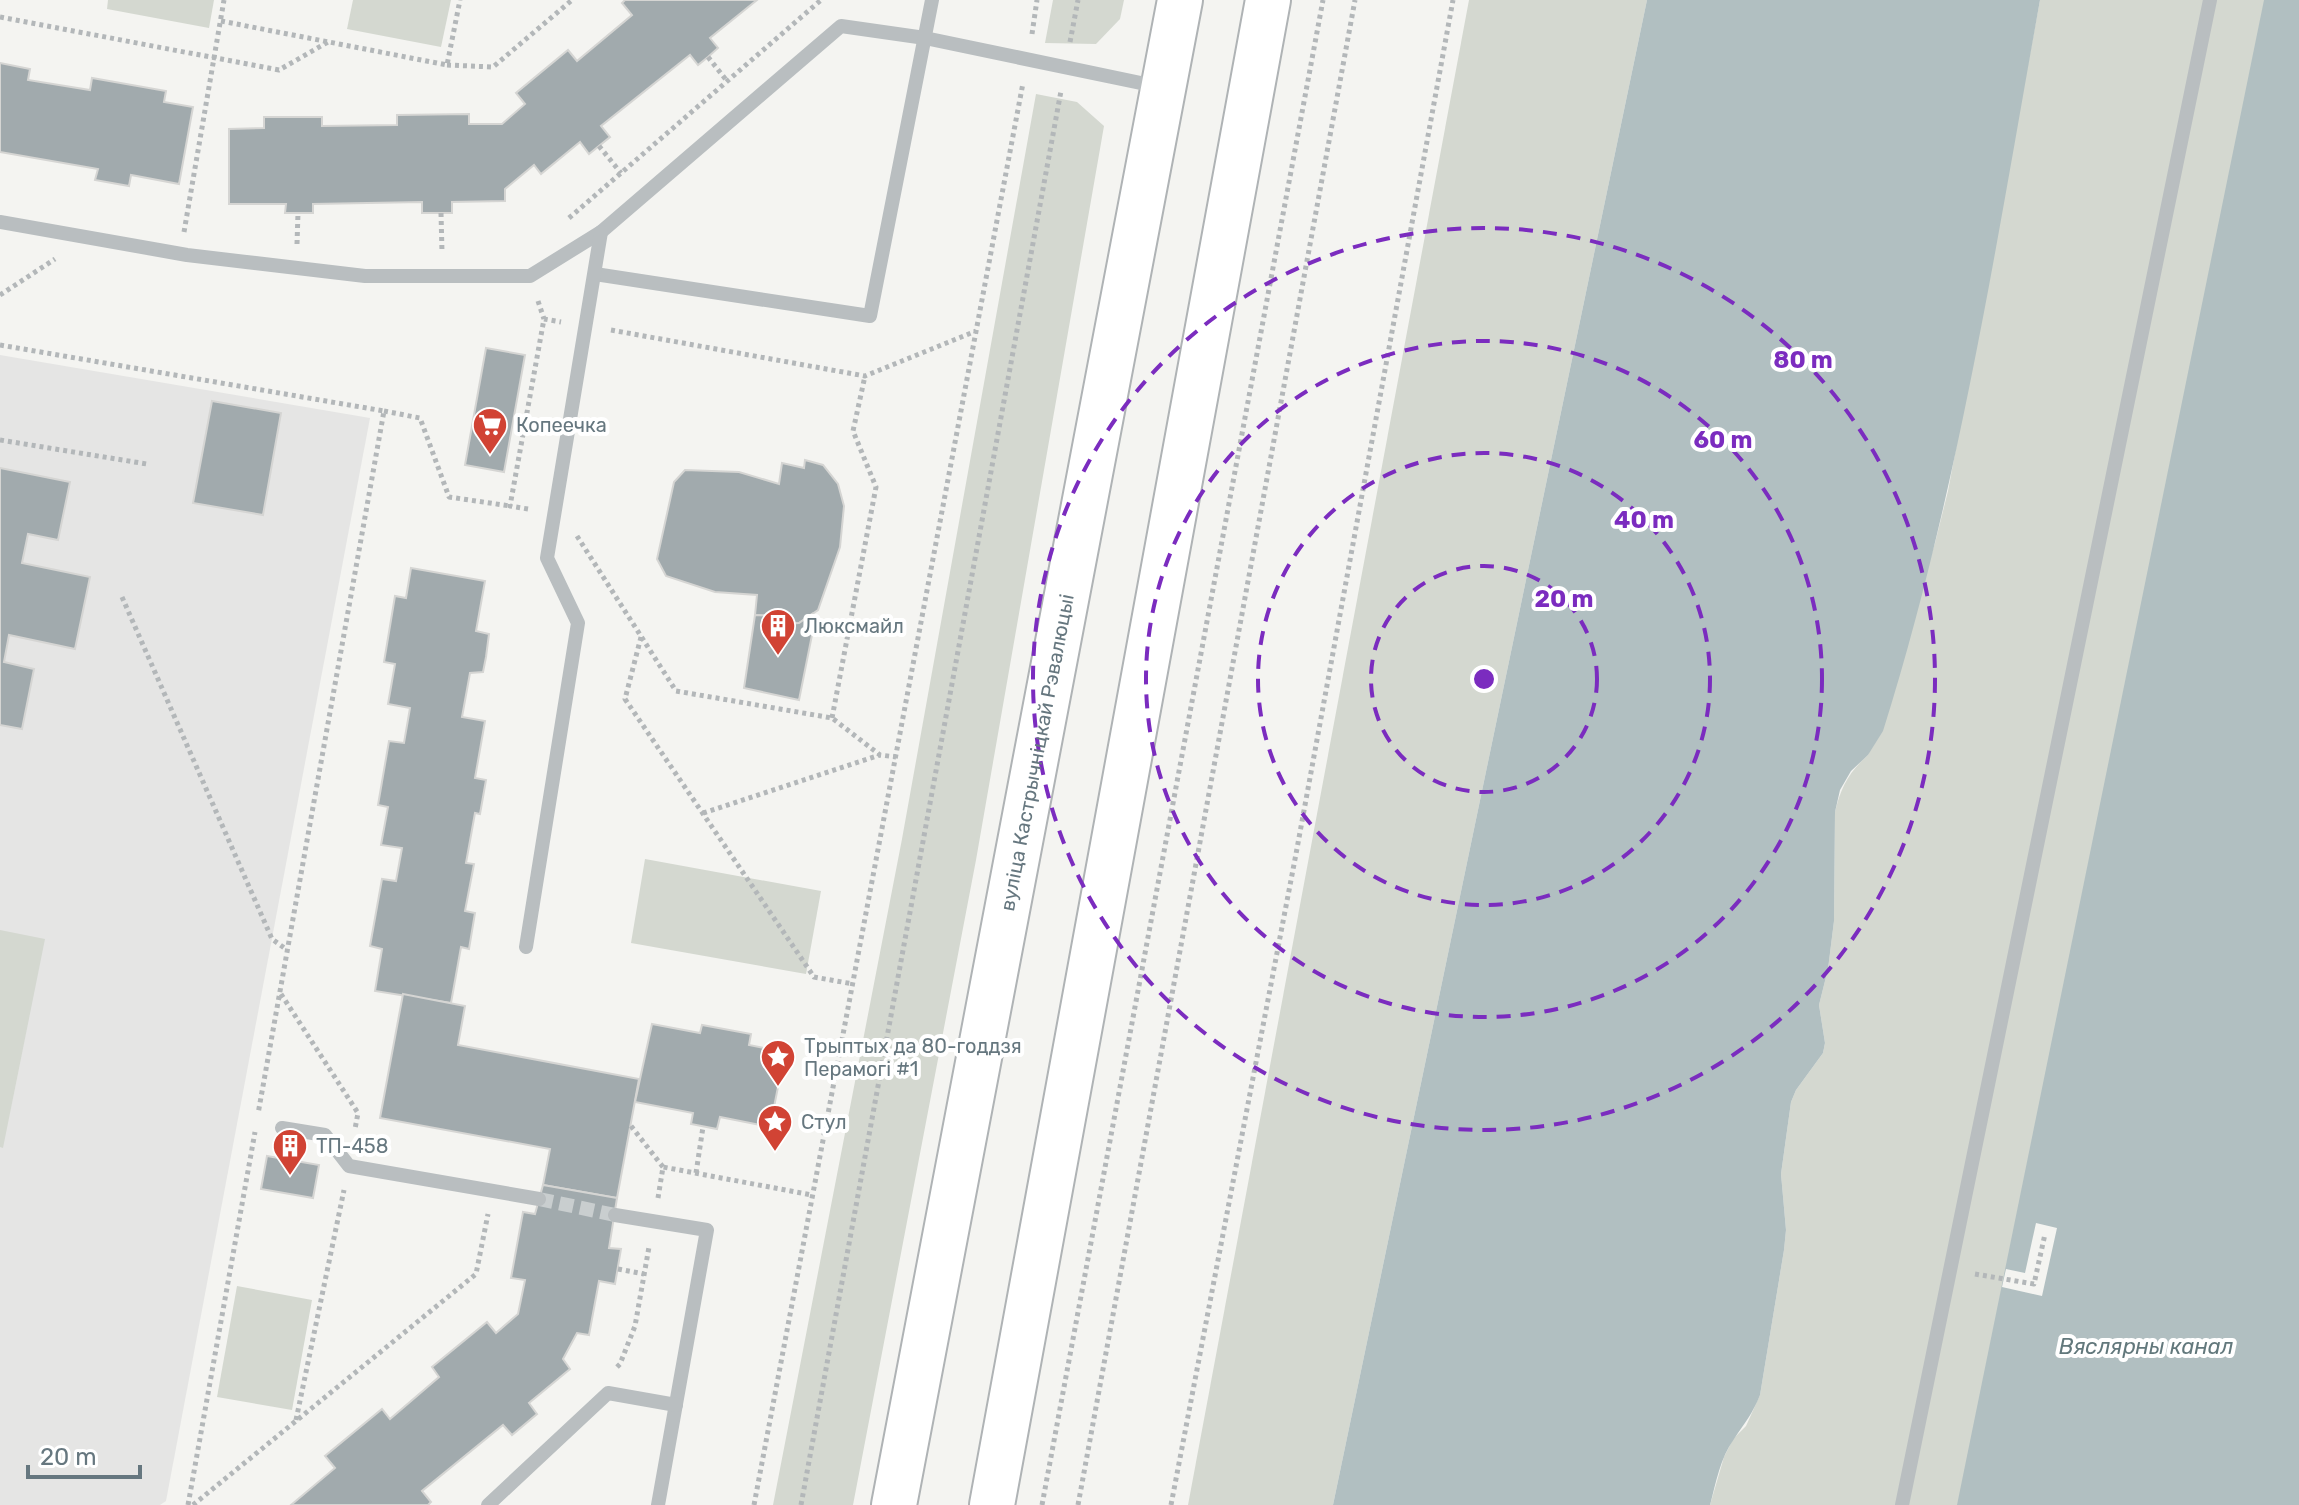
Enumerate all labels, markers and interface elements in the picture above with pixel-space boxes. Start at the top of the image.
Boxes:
text: 80 m [1773,346,1833,374]
supermarket icon: Копеечка [471,406,509,456]
place label: Копеечка [516,413,607,437]
text: 60 m [1693,426,1753,454]
text: 40 m [1614,506,1674,534]
text: 20 m [1534,585,1594,613]
street label: вуліца Кастрычніцкай Рэвалюцыі [995,592,1079,913]
building icon: Люксмайл [759,607,797,657]
place label: Люксмайл [804,614,904,638]
centre of rings [1470,665,1498,693]
place label: Трыптых да 80-годдзя Перамогі #1 [804,1034,1022,1081]
place icon: Трыптых да 80-годдзя Перамогі #1 [759,1038,797,1088]
place icon: Стул [756,1103,794,1153]
place label: Стул [801,1110,847,1134]
building icon: ТП-458 [271,1127,309,1177]
place label: ТП-458 [316,1134,388,1158]
water label: Вяслярны канал [2059,1333,2234,1360]
scale bar [28,1429,140,1479]
text: 20 m [40,1443,97,1471]

